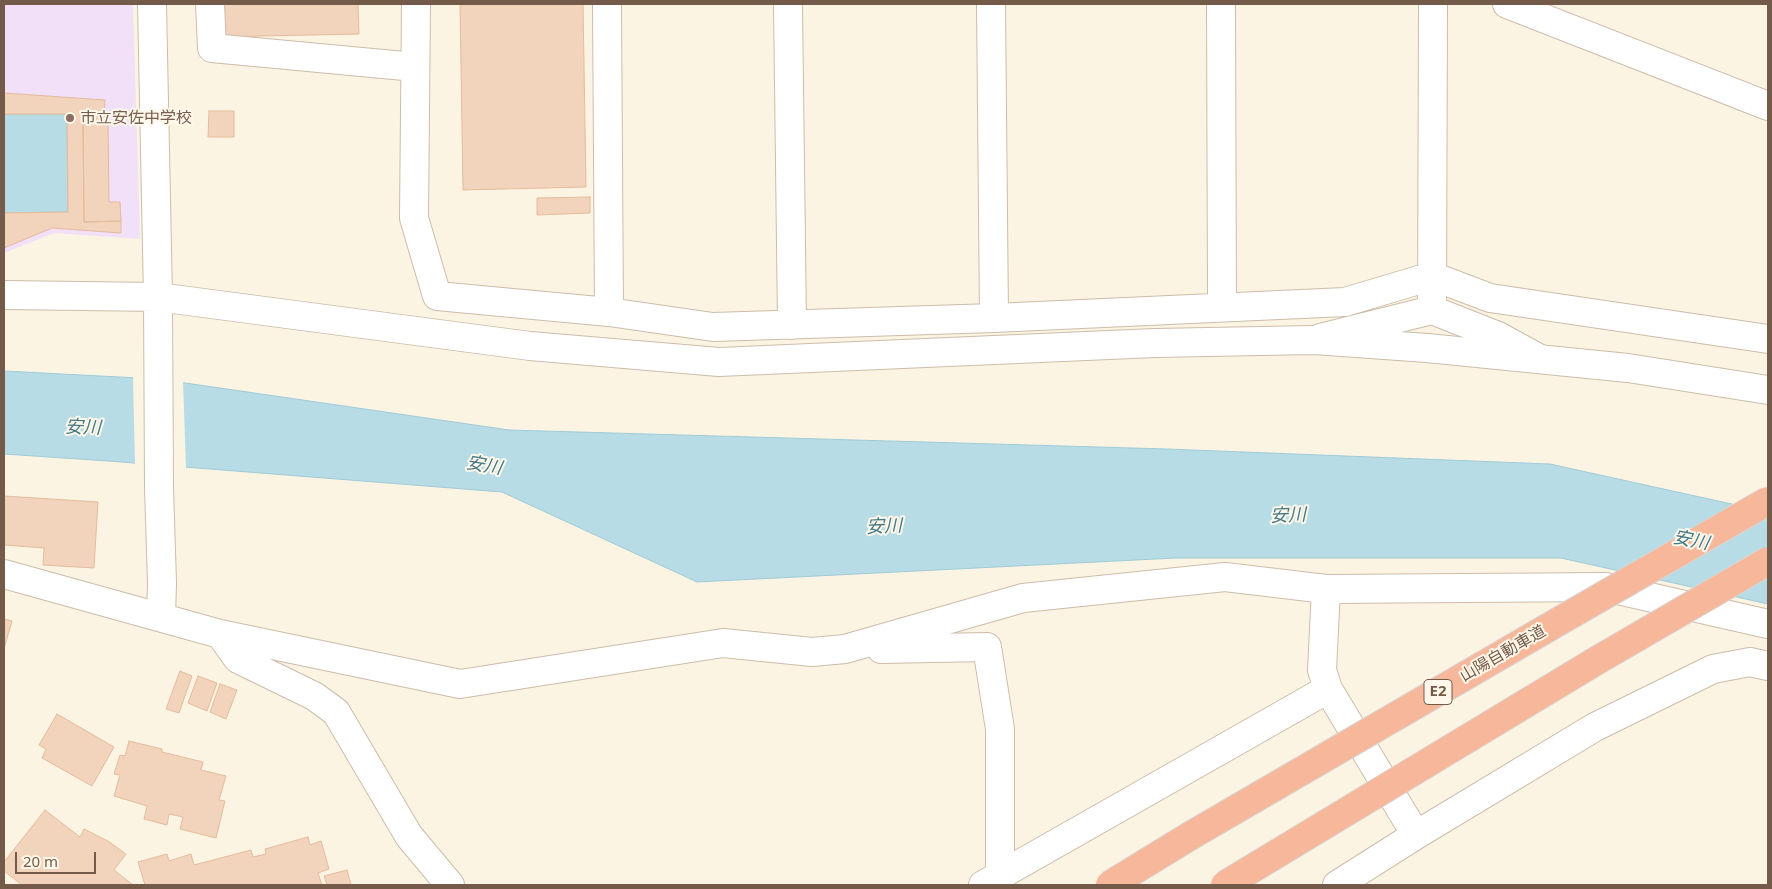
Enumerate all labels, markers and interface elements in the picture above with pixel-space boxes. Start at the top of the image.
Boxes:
place label: 市立安佐中学校 [80,108,192,128]
marker: 市立安佐中学校 [64,112,76,124]
water label: 安川 [65,417,101,439]
water label: 安川 [464,452,504,480]
water label: 安川 [1270,505,1306,527]
water label: 安川 [866,516,902,538]
water label: 安川 [1671,527,1711,555]
street label: 山陽自動車道 [1457,622,1549,686]
road number: E2 [1424,680,1452,704]
scale bar [18,842,99,874]
text: 20 m [23,851,58,871]

